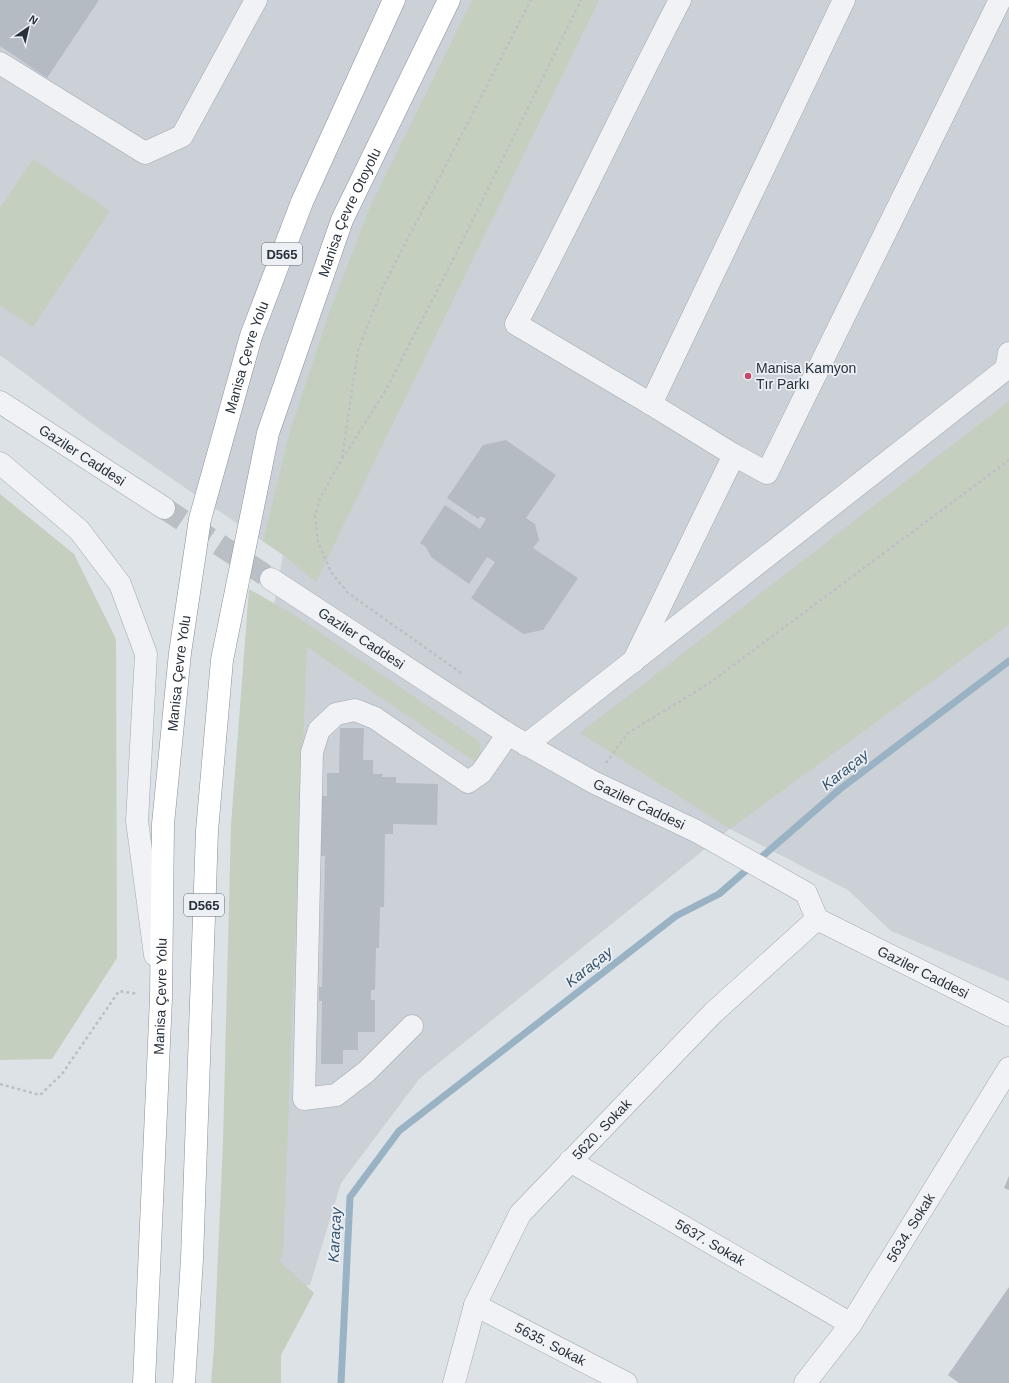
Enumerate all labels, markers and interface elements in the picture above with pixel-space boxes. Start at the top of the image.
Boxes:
north arrow [8,8,48,48]
text: N [27,13,40,27]
street label: Manisa Çevre Otoyolu [315,145,384,279]
road number: D565 [262,243,302,265]
street label: Manisa Çevre Yolu [222,299,272,415]
place label: Manisa Kamyon Tır Parkı [756,360,856,392]
marker: Manisa Kamyon Tır Parkı [743,371,753,381]
street label: Gaziler Caddesi [36,421,129,489]
street label: Gaziler Caddesi [315,604,407,672]
street label: Manisa Çevre Yolu [164,614,194,732]
water label: Karaçay [818,745,873,793]
street label: Gaziler Caddesi [591,775,688,833]
road number: D565 [184,894,224,916]
street label: Manisa Çevre Yolu [151,938,170,1055]
water label: Karaçay [562,942,617,990]
street label: Gaziler Caddesi [875,943,971,1002]
street label: 5620. Sokak [569,1095,635,1163]
street label: 5634. Sokak [883,1189,938,1265]
water label: Karaçay [325,1206,345,1263]
street label: 5637. Sokak [672,1216,749,1269]
street label: 5635. Sokak [512,1319,590,1369]

